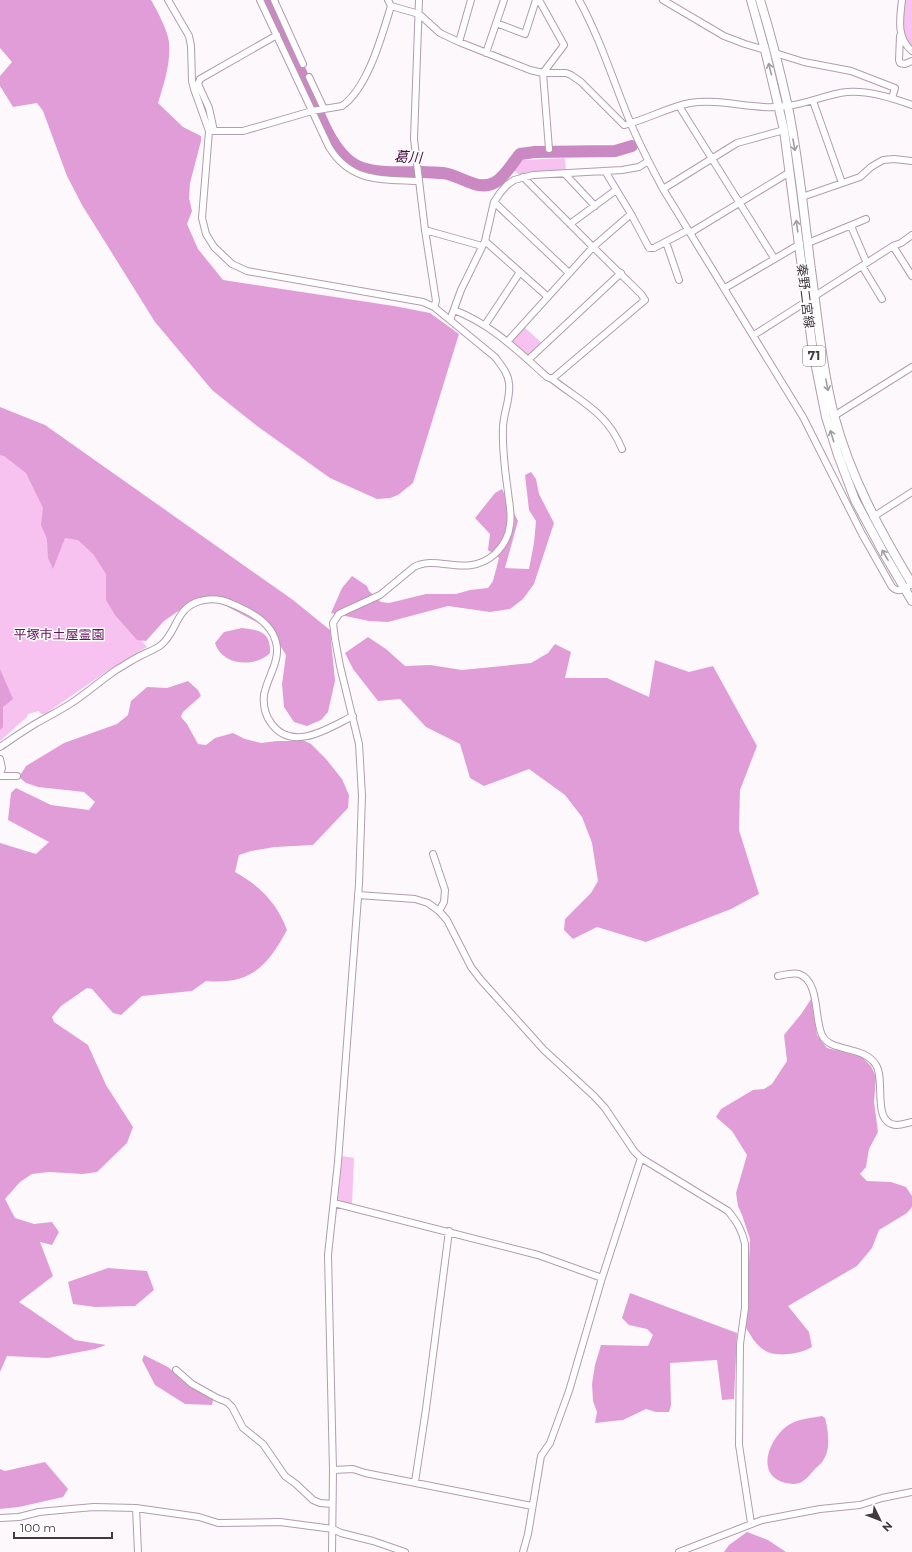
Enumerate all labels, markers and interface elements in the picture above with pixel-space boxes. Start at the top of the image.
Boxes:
one-way arrow [766,63,773,76]
one-way arrow [791,138,799,151]
water label: 葛川 [394,147,424,167]
one-way arrow [793,220,801,233]
street label: 秦野二宮線 [794,263,818,329]
road number: 71 [803,346,825,366]
one-way arrow [824,378,832,391]
one-way arrow [828,430,835,443]
one-way arrow [880,549,888,561]
park label: 平塚市土屋霊園 [13,626,105,642]
north arrow [860,1500,900,1540]
scale bar [14,1514,112,1540]
text: N [879,1519,895,1535]
text: 100 m [20,1520,56,1535]

